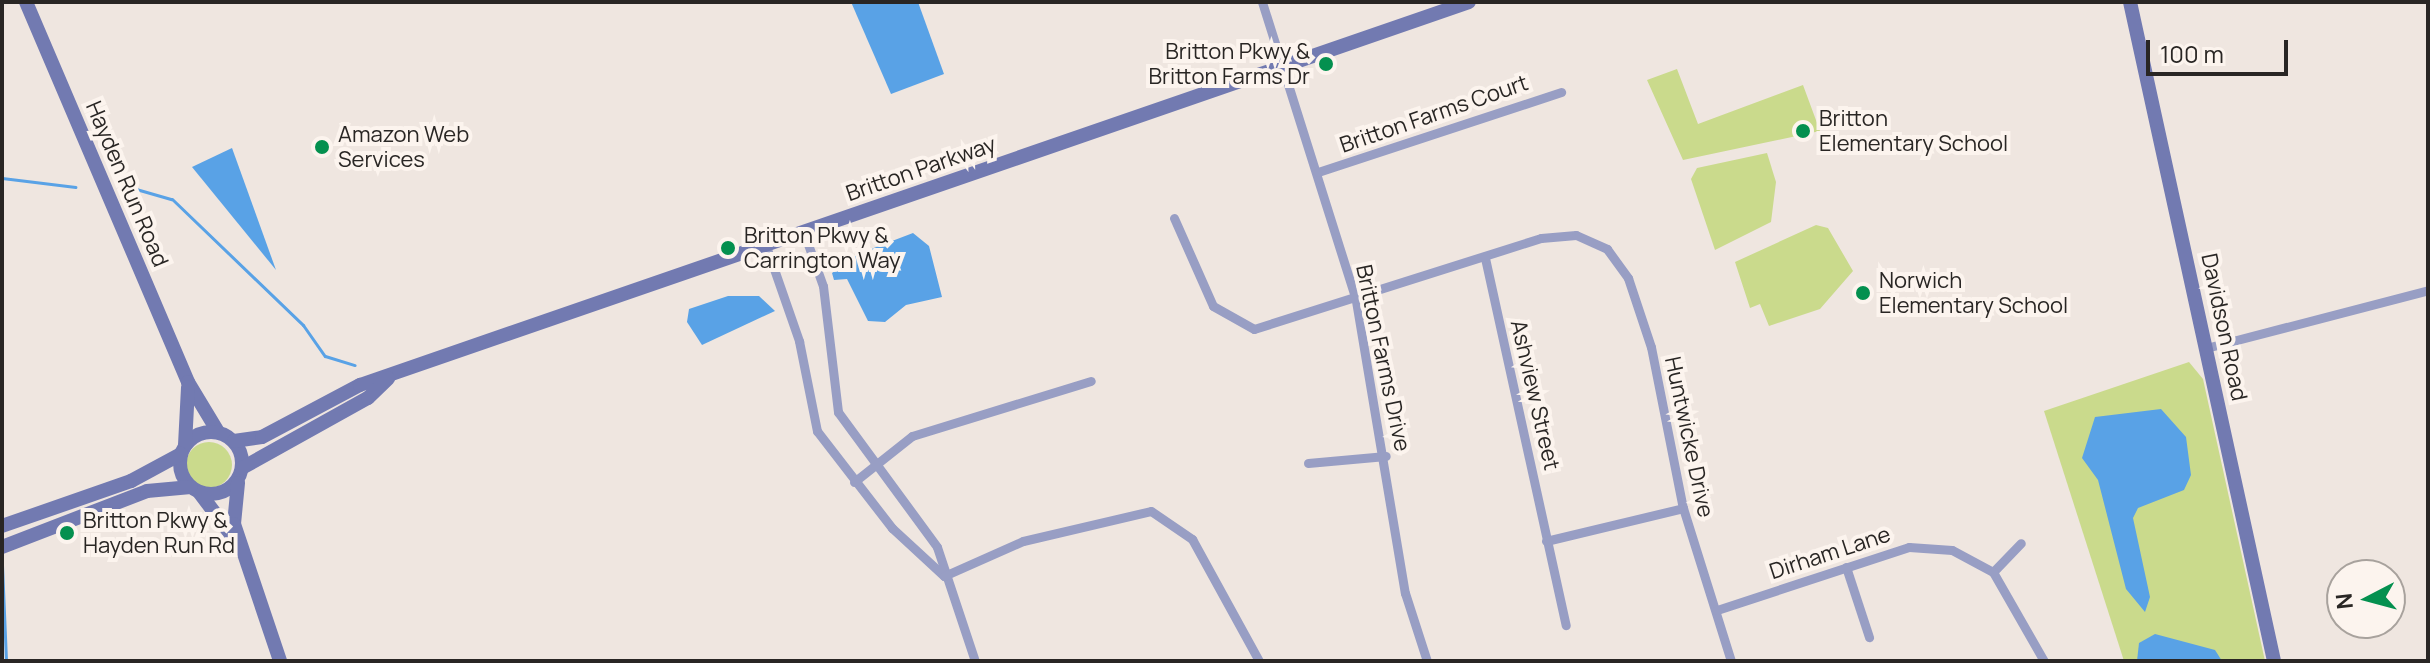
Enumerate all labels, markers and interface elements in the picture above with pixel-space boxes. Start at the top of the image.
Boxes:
scale bar [2150,24,2292,74]
text: 100 m [2160,37,2224,70]
place label: Britton Pkwy & Britton Farms Dr [1149,38,1310,90]
marker: Britton Pkwy & Britton Farms Dr [1317,55,1335,73]
street label: Britton Farms Court [1336,69,1532,159]
street label: Hayden Run Road [80,97,174,271]
place label: Britton Elementary School [1819,105,2008,156]
place label: Amazon Web Services [338,121,469,172]
marker: Britton Elementary School [1794,122,1812,140]
street label: Britton Parkway [843,131,999,207]
marker: Amazon Web Services [313,138,331,156]
place label: Britton Pkwy & Carrington Way [744,222,901,274]
marker: Britton Pkwy & Carrington Way [719,239,737,257]
street label: Davidson Road [2195,251,2253,403]
street label: Britton Farms Drive [1350,262,1416,454]
place label: Norwich Elementary School [1879,267,2068,318]
marker: Norwich Elementary School [1854,284,1872,302]
street label: Ashview Street [1505,317,1565,473]
street label: Huntwicke Drive [1659,354,1719,520]
place label: Britton Pkwy & Hayden Run Rd [83,507,235,558]
street label: Dirham Lane [1766,521,1894,585]
marker: Britton Pkwy & Hayden Run Rd [58,524,76,542]
north arrow [2326,559,2406,639]
text: N [2328,592,2360,611]

